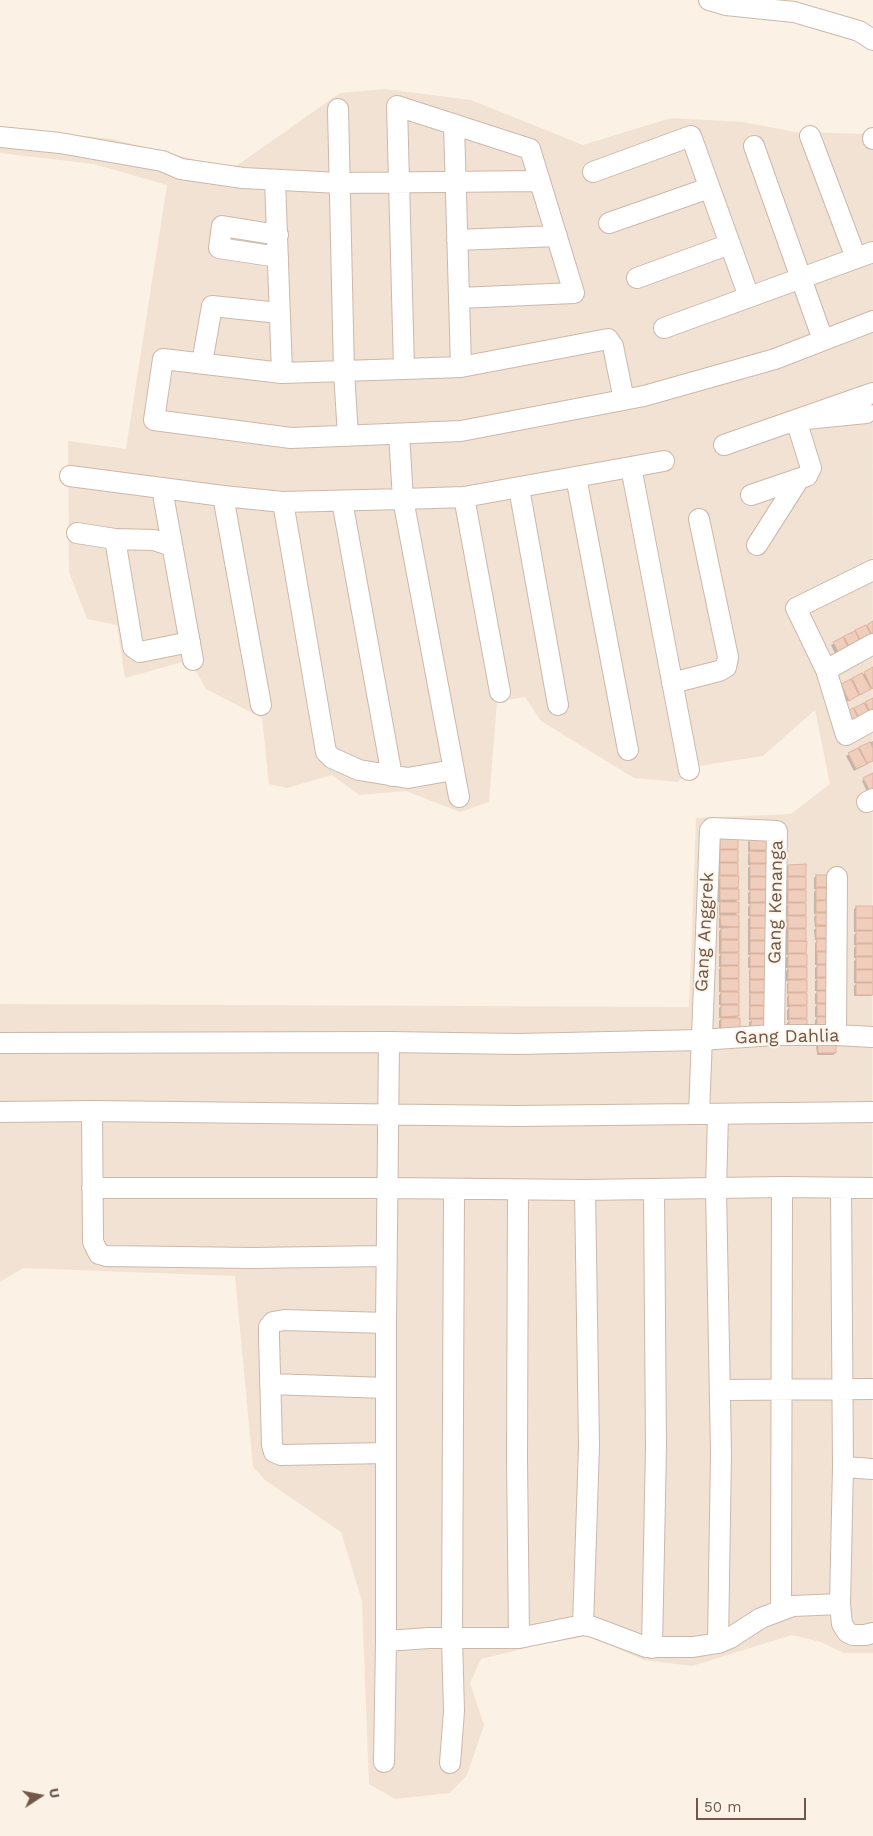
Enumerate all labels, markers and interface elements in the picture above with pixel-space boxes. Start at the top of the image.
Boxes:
street label: Gang Kenanga [764,840,788,964]
street label: Gang Anggrek [691,872,719,992]
street label: Gang Dahlia [734,1025,840,1049]
north arrow [15,1771,65,1821]
text: U [46,1787,64,1800]
scale bar [698,1788,808,1820]
text: 50 m [704,1798,741,1816]

